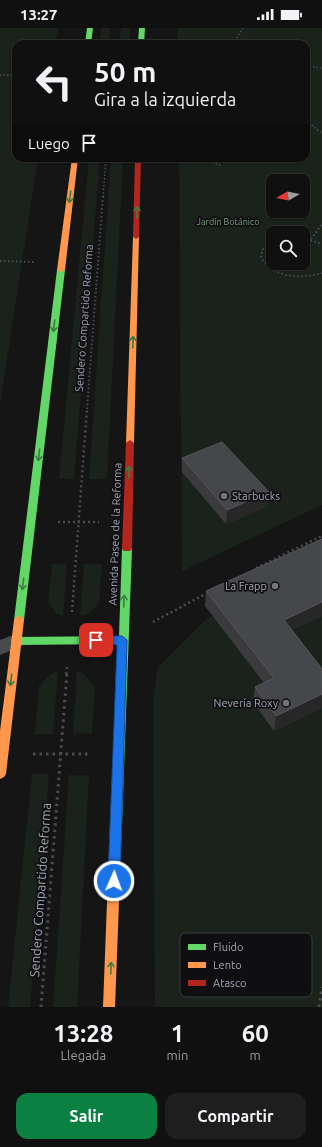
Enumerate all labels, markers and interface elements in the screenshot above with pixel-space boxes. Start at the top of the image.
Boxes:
text: 13:27 [20,6,58,23]
icon: left [28,56,80,108]
text: 50 m [94,56,156,87]
text: Gira a la izquierda [94,89,236,109]
icon: arrive [78,132,100,154]
text: Luego [28,135,70,152]
north arrow [266,174,310,218]
map controls [266,174,310,270]
one-way arrow [66,190,74,203]
one-way arrow [133,206,140,219]
park label: Jardín Botánico [197,217,259,227]
button: search [266,226,310,270]
street label: Sendero Compartido Reforma [73,244,95,392]
one-way arrow [50,319,58,332]
one-way arrow [129,336,137,349]
one-way arrow [35,448,43,461]
street label: Avenida Paseo de la Reforma [107,462,123,606]
one-way arrow [125,466,133,479]
place label: Starbucks [232,490,280,502]
marker: Starbucks [219,491,229,501]
one-way arrow [19,577,27,590]
place label: La Frapp [225,580,267,592]
marker: La Frapp [270,581,280,591]
one-way arrow [120,595,128,608]
pin [79,623,113,657]
icon: arrive [85,629,107,651]
one-way arrow [7,673,15,686]
place label: Nevería Roxy [214,697,279,709]
marker: Nevería Roxy [281,698,291,708]
street label: Sendero Compartido Reforma [27,802,53,978]
position arrow [93,860,135,902]
legend [180,933,312,997]
text: Fluido [213,941,244,953]
text: Lento [213,959,242,971]
one-way arrow [107,962,115,975]
text: Atasco [213,977,246,989]
text: 13:28 [53,1020,113,1047]
text: 1 [171,1020,184,1047]
text: 60 [242,1020,269,1047]
text: Llegada [60,1048,106,1062]
text: min [167,1048,188,1062]
text: m [250,1048,261,1062]
button: Salir [16,1093,157,1139]
button: Compartir [165,1093,306,1139]

